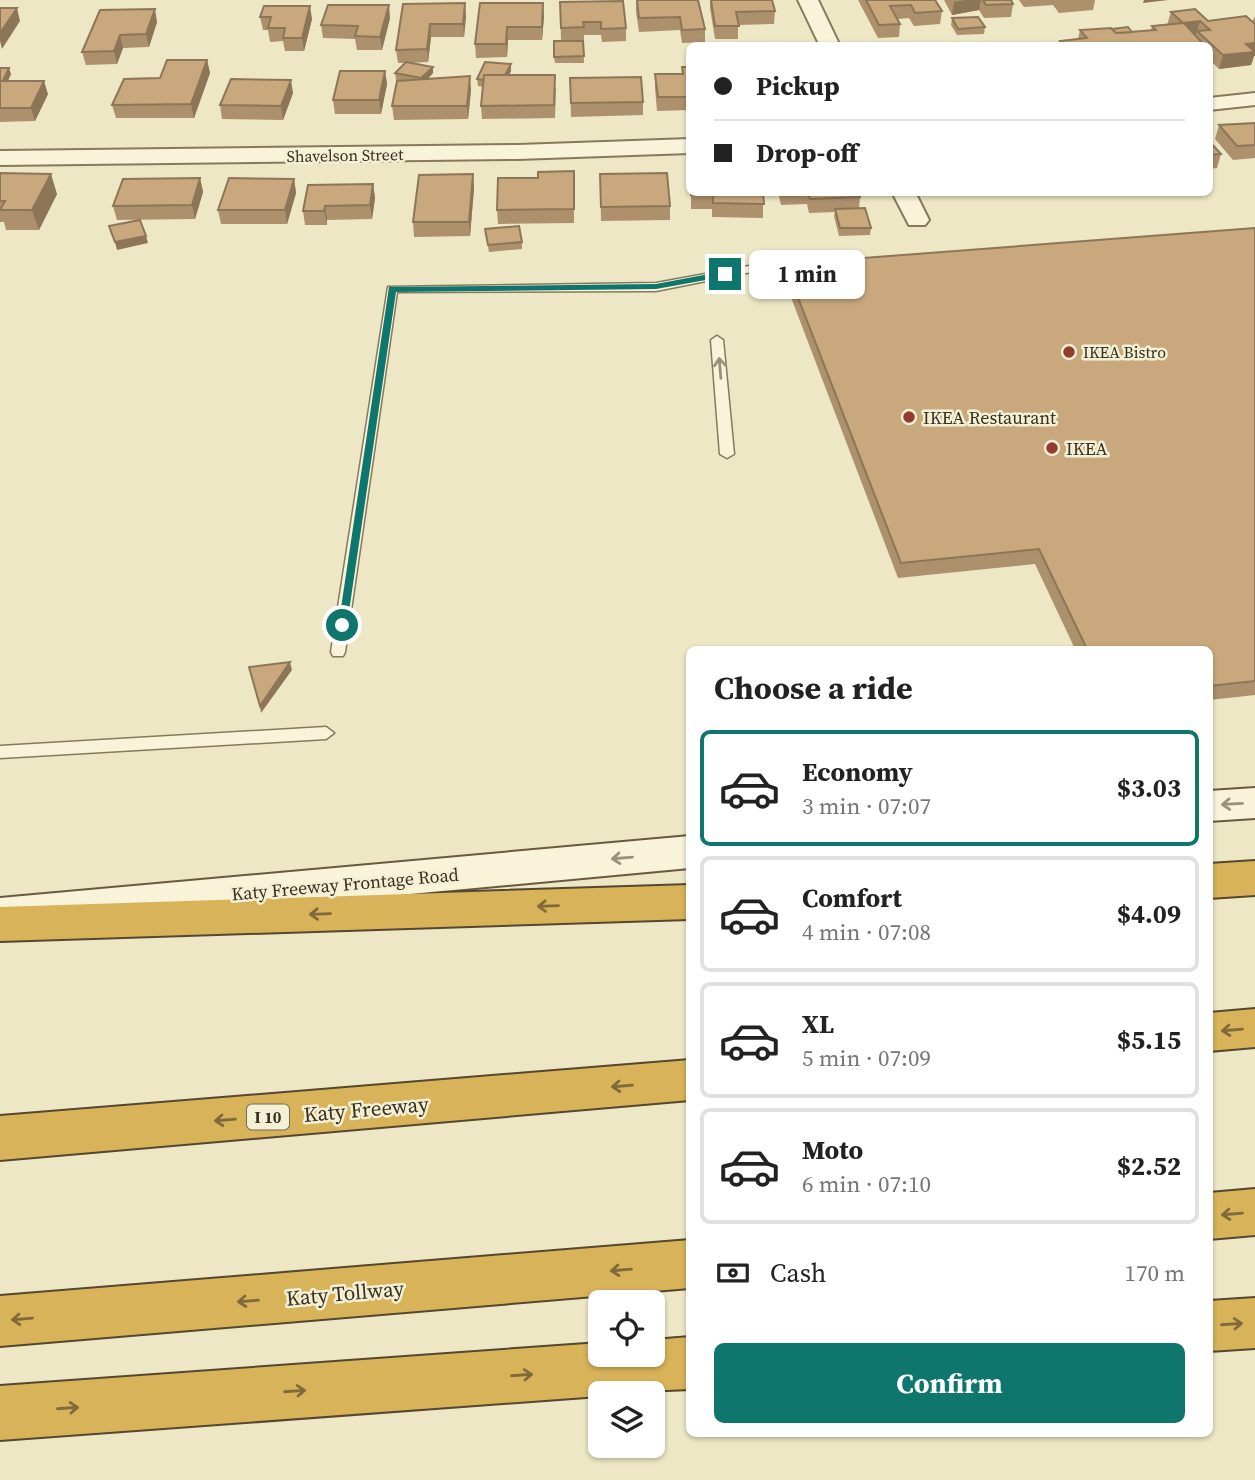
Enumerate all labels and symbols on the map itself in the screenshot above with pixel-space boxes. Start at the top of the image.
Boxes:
street label: Shavelson Street [287,143,404,167]
callout: 1 min [750,250,865,298]
route end [709,258,741,290]
place label: IKEA Bistro [1083,341,1166,363]
marker: IKEA Bistro [1061,344,1077,360]
one-way arrow [713,357,726,380]
place label: IKEA Restaurant [923,405,1056,430]
marker: IKEA Restaurant [901,409,917,425]
place label: IKEA [1066,436,1108,461]
marker: IKEA [1044,440,1060,456]
route start [326,609,358,641]
one-way arrow [1221,798,1244,811]
one-way arrow [611,852,633,865]
street label: Katy Freeway Frontage Road [230,862,460,906]
one-way arrow [537,900,560,913]
one-way arrow [309,907,332,920]
one-way arrow [1221,1024,1244,1037]
one-way arrow [611,1080,633,1093]
street label: Katy Freeway [302,1089,430,1129]
road number: I 10 [247,1105,289,1130]
one-way arrow [214,1114,237,1127]
one-way arrow [1221,1208,1244,1221]
one-way arrow [611,1264,633,1277]
street label: Katy Tollway [285,1273,405,1313]
one-way arrow [237,1295,260,1308]
one-way arrow [11,1313,33,1326]
one-way arrow [1220,1317,1243,1330]
one-way arrow [510,1368,533,1381]
one-way arrow [283,1385,306,1398]
one-way arrow [56,1401,79,1414]

